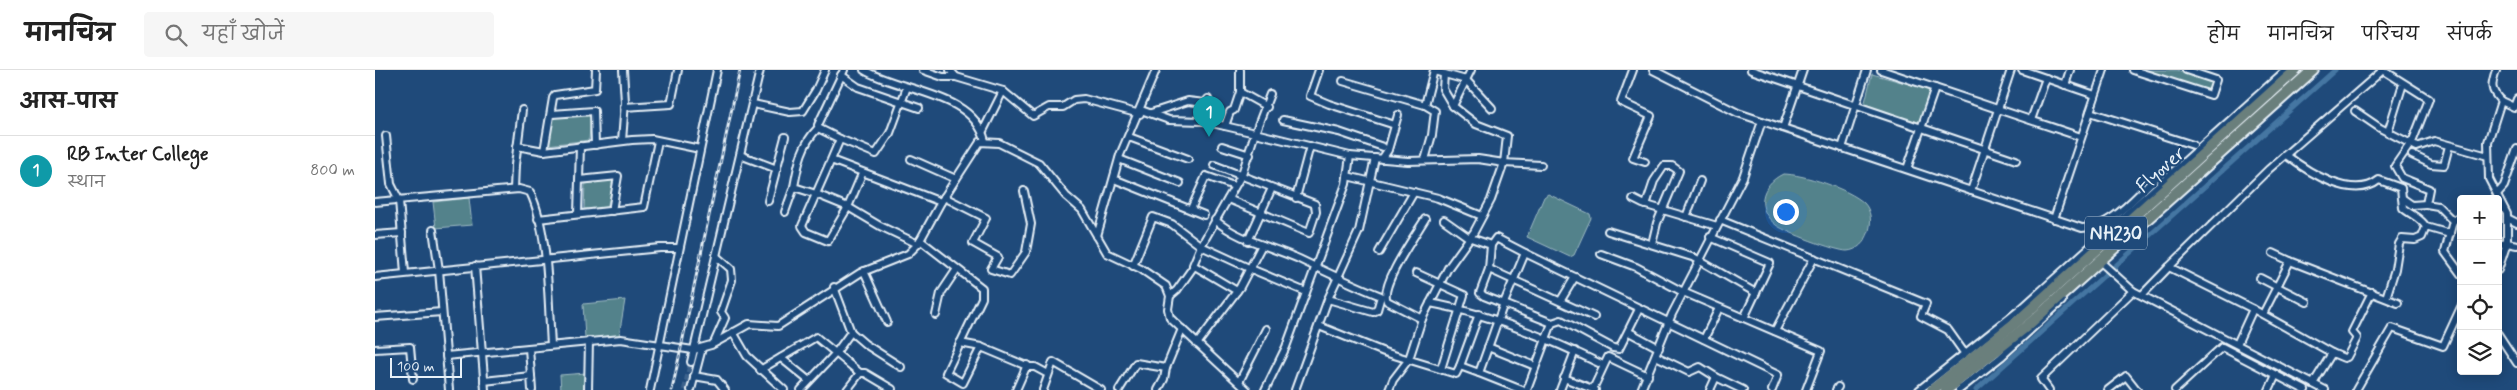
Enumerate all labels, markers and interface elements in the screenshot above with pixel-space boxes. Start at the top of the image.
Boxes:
search box [144,12,494,57]
text: मानचित्र [25,19,114,50]
icon: search [162,21,190,49]
text: यहाँ खोजें [202,22,284,47]
text: होम [2208,23,2240,47]
text: मानचित्र [2268,23,2334,47]
text: परिचय [2362,23,2419,47]
text: संपर्क [2447,23,2492,47]
text: आस-पास [20,88,117,116]
pin: 1 [1193,96,1225,137]
street label: Flyover [2130,140,2192,200]
text: RB Inter College [67,142,209,167]
text: 1 [32,160,40,181]
text: 800 m [310,160,355,181]
text: स्थान [67,172,105,193]
map controls [2457,195,2502,375]
button: + [2457,195,2502,240]
your location [1773,199,1799,225]
road number: NH230 [2085,216,2147,250]
button: − [2457,240,2502,285]
button: locate [2457,285,2502,330]
button: layers [2457,330,2502,375]
scale bar [390,355,463,378]
text: 100 m [397,358,435,376]

